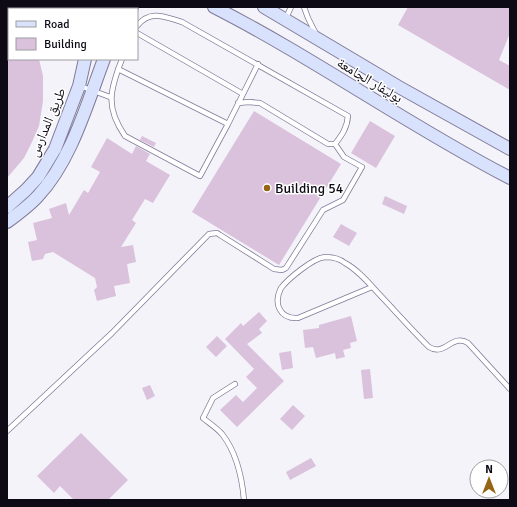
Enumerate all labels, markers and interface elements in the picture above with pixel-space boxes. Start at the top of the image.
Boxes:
legend [8,8,138,60]
text: Road [44,17,70,32]
text: Building [44,37,87,52]
street label: بوليفار الجامعة [334,54,406,107]
street label: طريق المدارس [25,85,71,160]
place label: Building 54 [275,180,344,197]
marker: Building 54 [262,183,272,193]
north arrow [469,459,509,499]
text: N [485,463,493,476]

